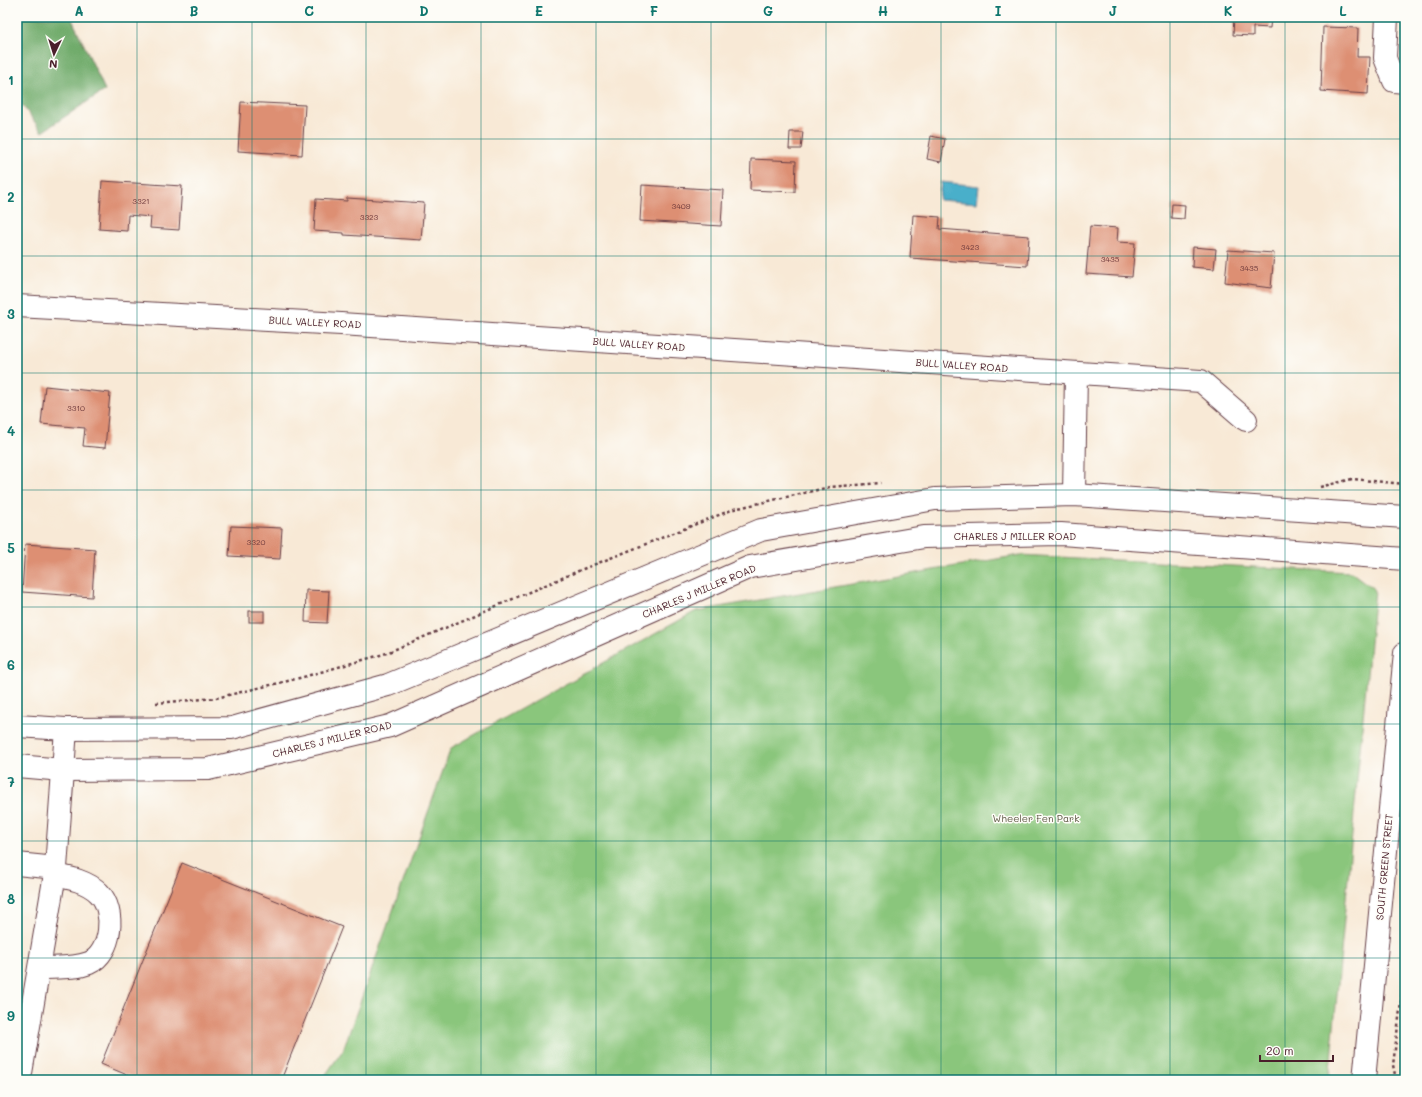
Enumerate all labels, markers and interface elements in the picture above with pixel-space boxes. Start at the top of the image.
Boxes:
text: A [74,2,84,19]
text: B [190,2,199,19]
text: C [304,2,314,19]
text: D [419,2,429,19]
text: E [535,2,543,19]
text: F [650,2,658,19]
text: G [763,2,773,19]
text: H [878,2,888,19]
text: I [995,2,1002,19]
text: J [1109,2,1117,19]
text: K [1224,2,1233,19]
text: L [1339,2,1347,19]
north arrow [34,34,74,74]
text: N [49,57,58,72]
text: 1 [8,71,14,88]
text: 2 [7,188,15,205]
house number: 3321 [132,196,150,206]
house number: 3409 [671,201,691,211]
house number: 3323 [360,212,379,222]
house number: 3423 [961,242,980,252]
house number: 3435 [1101,254,1120,264]
house number: 3435 [1240,263,1259,273]
text: 3 [7,305,15,322]
street label: BULL VALLEY ROAD [268,313,362,331]
street label: BULL VALLEY ROAD [592,334,686,354]
street label: BULL VALLEY ROAD [915,355,1009,375]
house number: 3310 [67,403,85,413]
text: 4 [7,422,15,439]
street label: CHARLES J MILLER ROAD [954,529,1076,543]
house number: 3320 [247,537,265,547]
text: 5 [7,539,15,556]
street label: CHARLES J MILLER ROAD [640,561,758,621]
text: 6 [7,656,15,673]
street label: CHARLES J MILLER ROAD [271,717,393,761]
text: 7 [7,773,15,790]
park label: Wheeler Fen Park [993,811,1079,825]
street label: SOUTH GREEN STREET [1372,813,1396,921]
text: 8 [7,890,15,907]
text: 9 [7,1007,15,1024]
scale bar [1260,1037,1333,1063]
text: 20 m [1266,1042,1294,1058]

